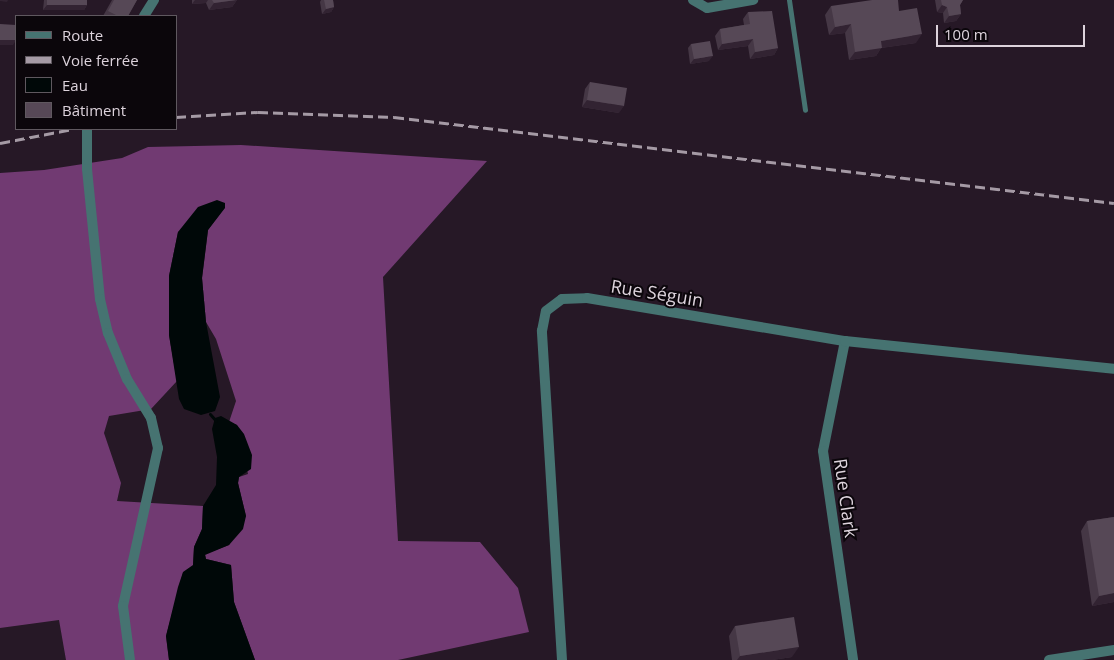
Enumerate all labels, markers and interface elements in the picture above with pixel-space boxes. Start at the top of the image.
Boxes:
legend [15,15,178,130]
scale bar [939,15,1088,47]
text: 100 m [944,24,988,44]
text: Route [62,25,103,45]
text: Voie ferrée [62,50,139,70]
text: Eau [62,75,88,95]
text: Bâtiment [62,100,126,120]
street label: Rue Séguin [609,275,705,311]
street label: Rue Clark [830,457,862,539]

